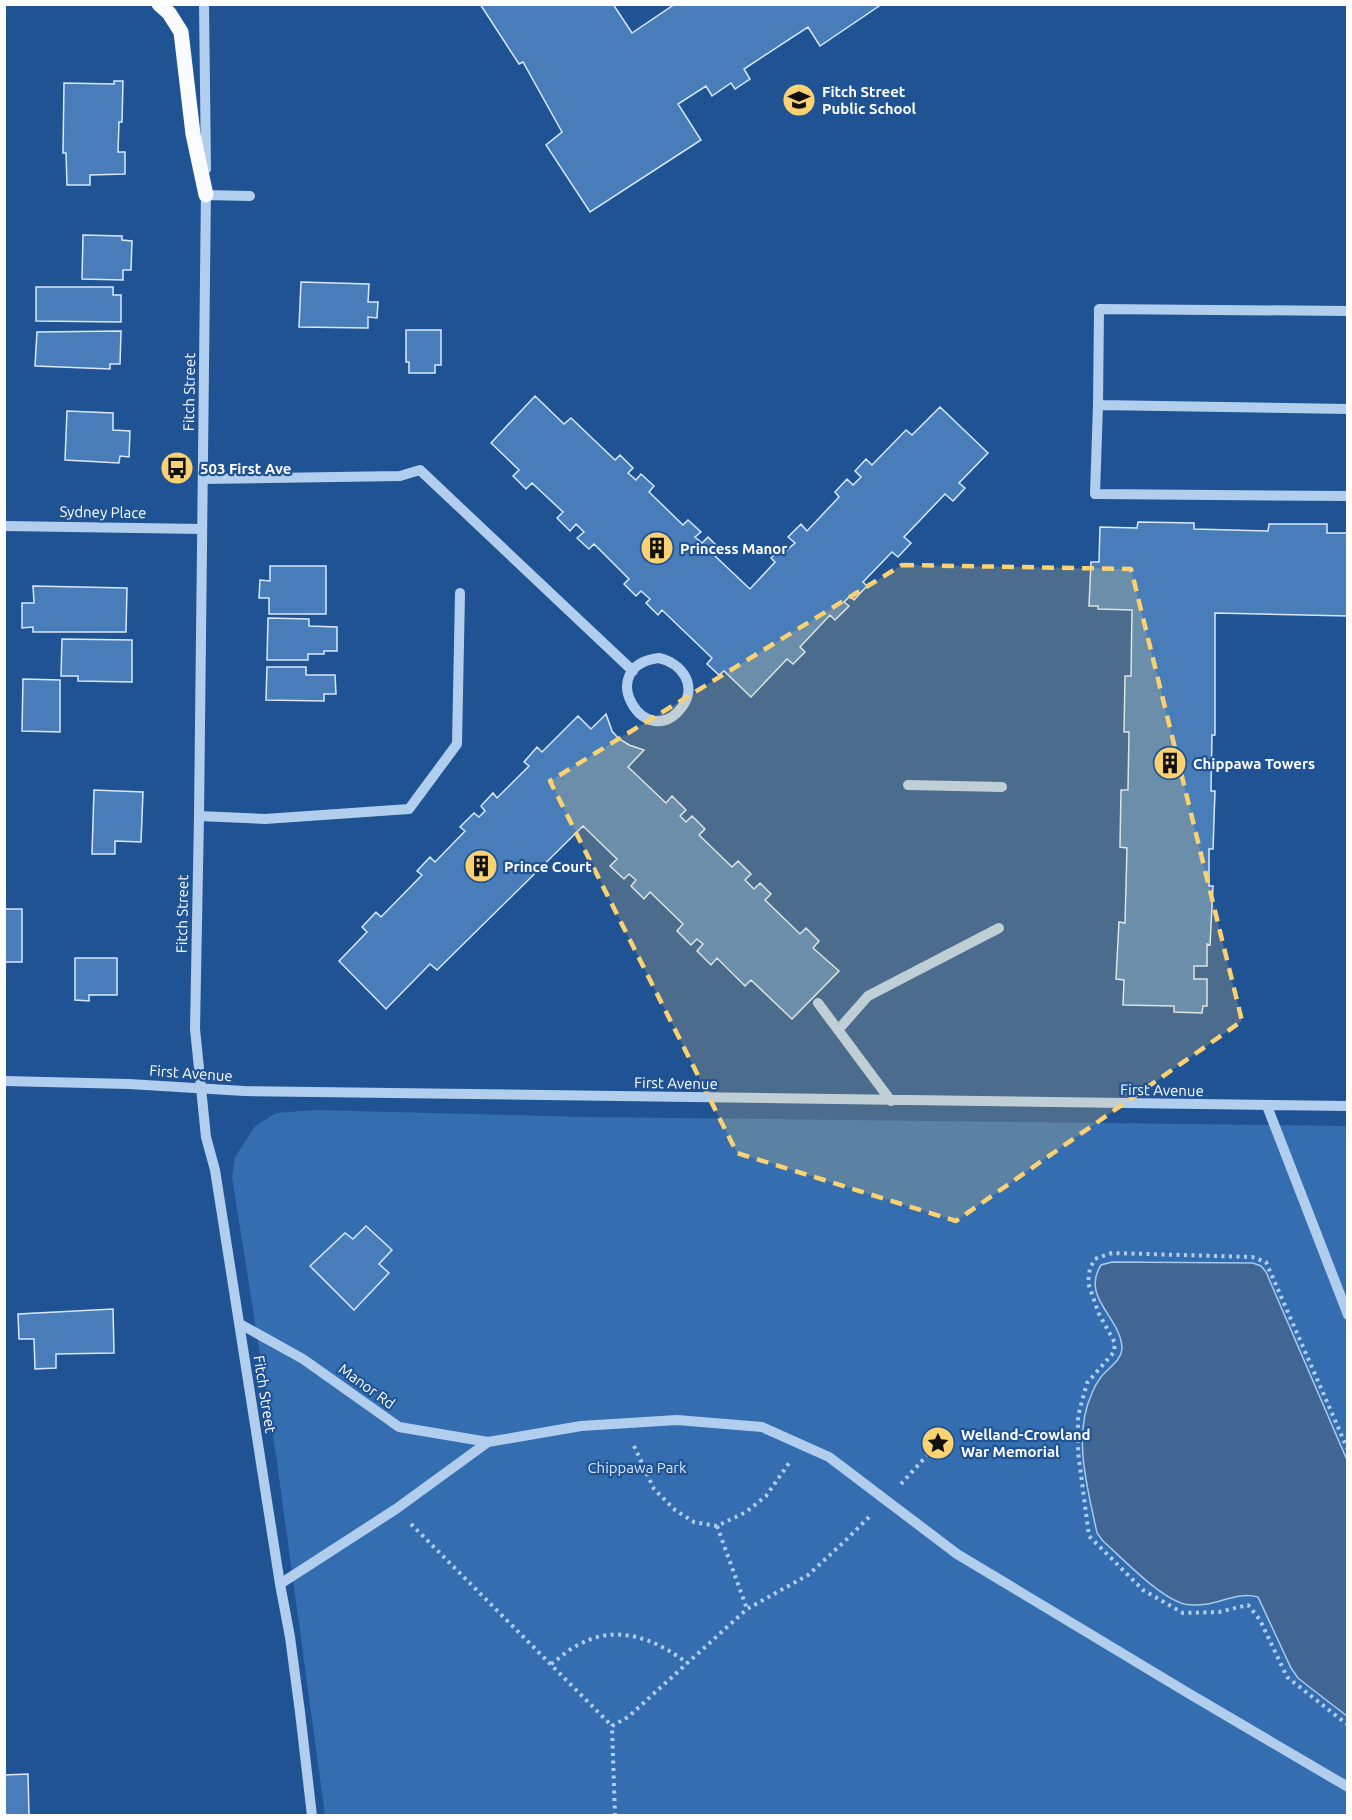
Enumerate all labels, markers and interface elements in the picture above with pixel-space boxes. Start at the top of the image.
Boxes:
school or university icon: Fitch Street Public School [781,82,817,118]
place label: Fitch Street Public School [822,83,917,117]
street label: Fitch Street [180,353,198,431]
bus stop icon: 503 First Ave [159,450,195,486]
place label: 503 First Ave [200,460,291,477]
street label: Sydney Place [59,503,147,521]
building icon: Princess Manor [639,530,675,566]
place label: Princess Manor [680,540,788,557]
building icon: Chippawa Towers [1152,745,1188,781]
place label: Chippawa Towers [1193,755,1315,772]
building icon: Prince Court [463,848,499,884]
place label: Prince Court [504,858,592,875]
street label: Fitch Street [173,875,191,953]
street label: First Avenue [149,1062,233,1084]
street label: First Avenue [634,1074,718,1092]
street label: First Avenue [1120,1081,1204,1099]
street label: Fitch Street [250,1354,280,1434]
street label: Manor Rd [336,1360,398,1412]
place icon: Welland-Crowland War Memorial [920,1425,956,1461]
place label: Welland-Crowland War Memorial [961,1426,1091,1460]
park label: Chippawa Park [587,1459,687,1476]

